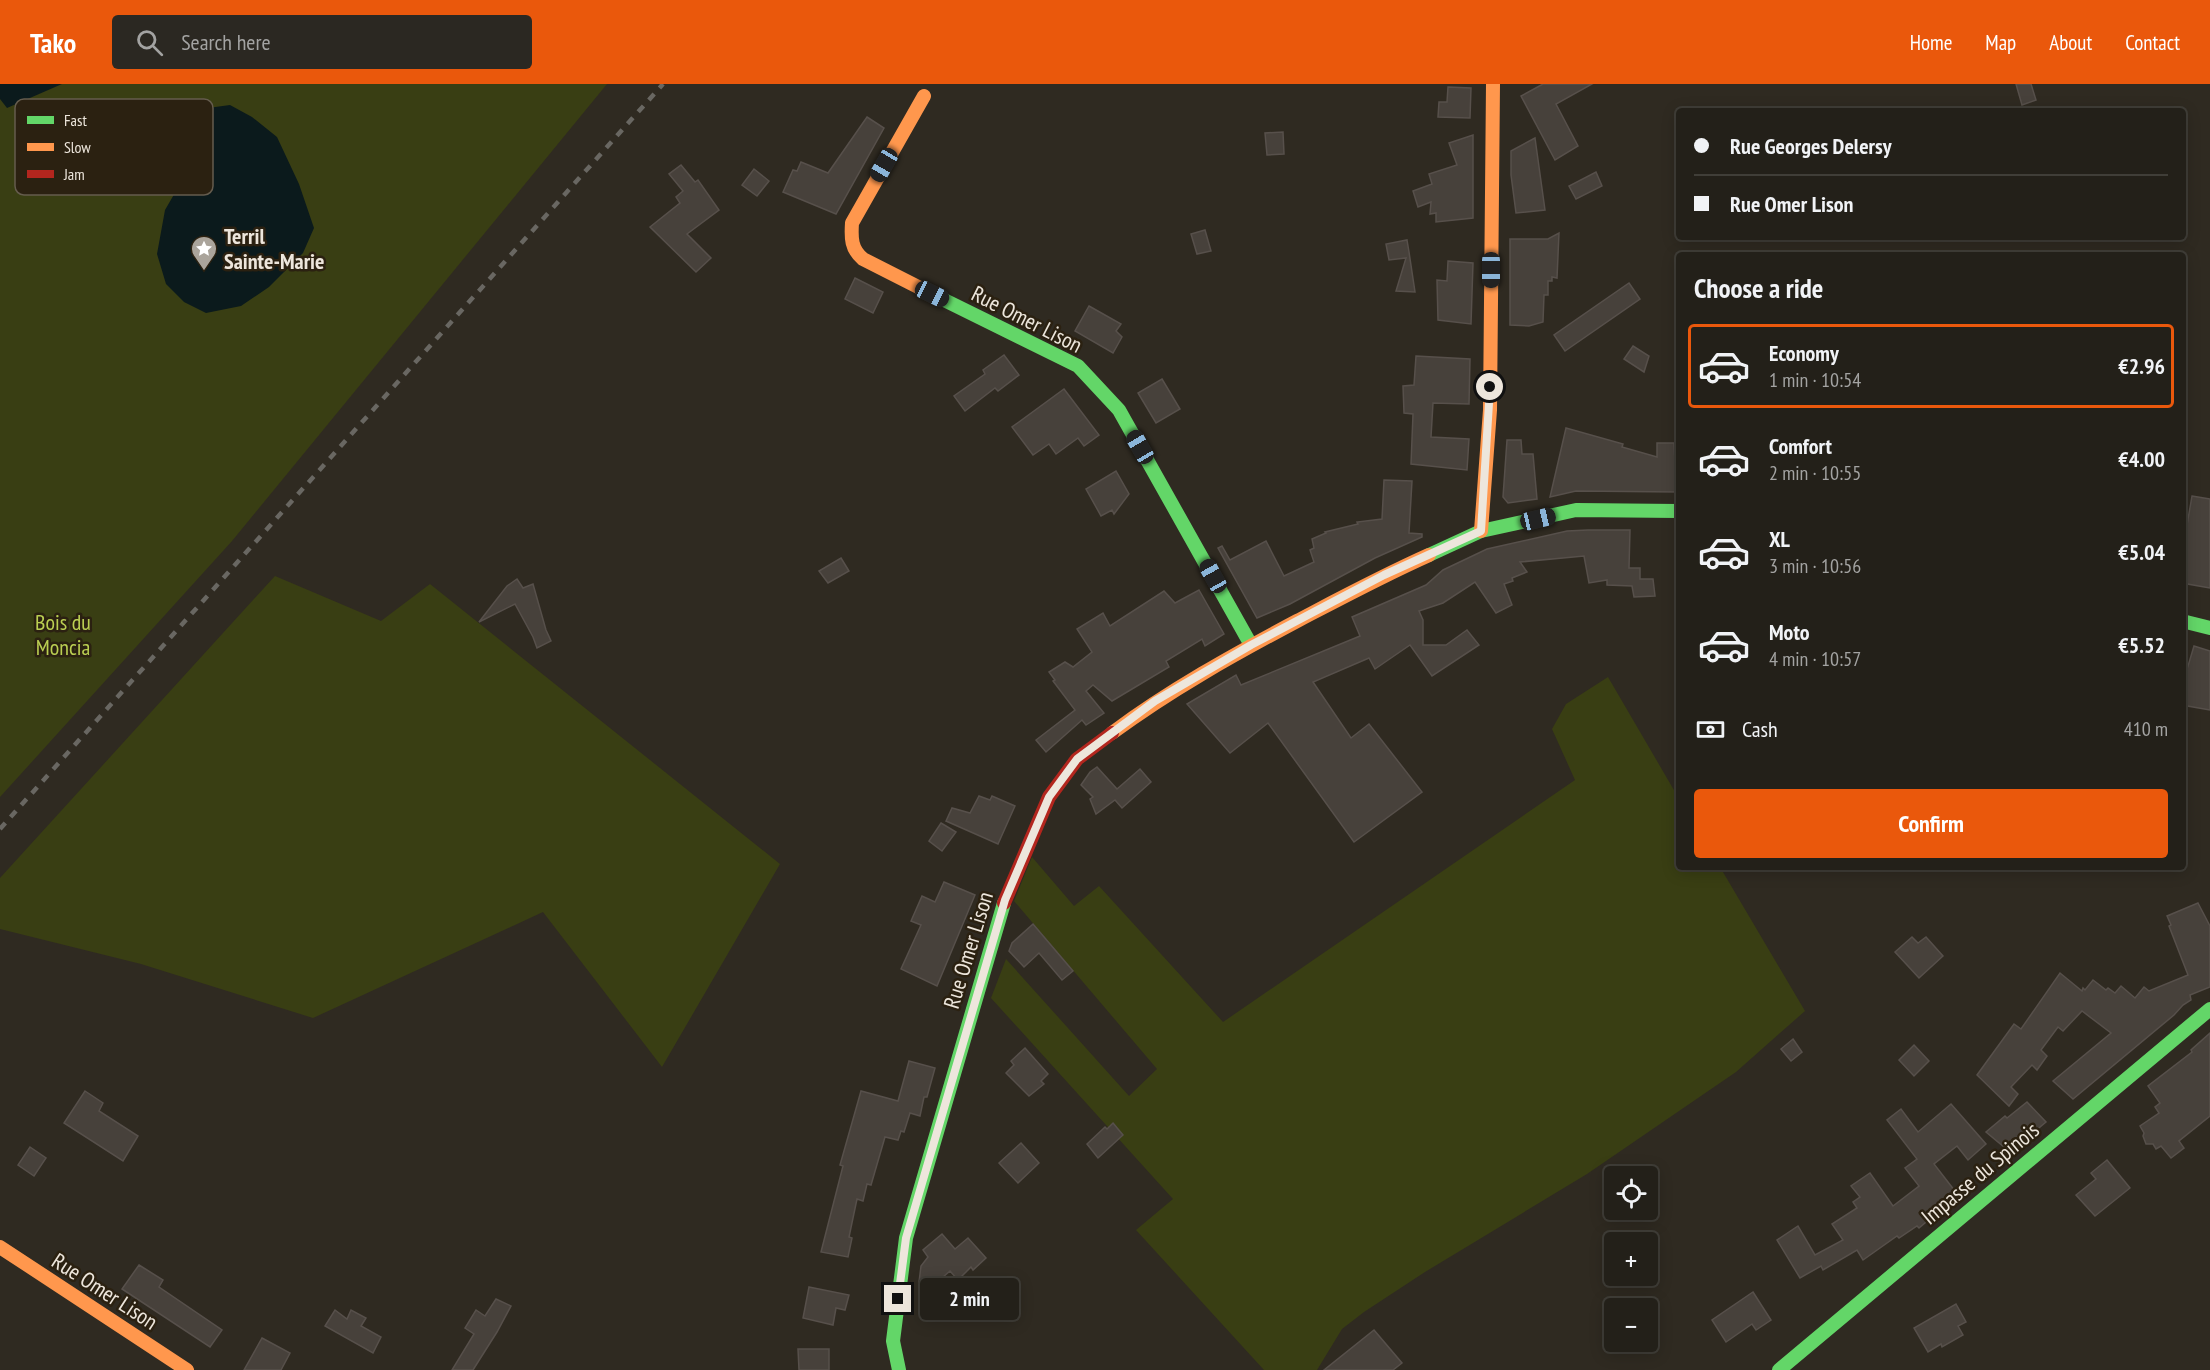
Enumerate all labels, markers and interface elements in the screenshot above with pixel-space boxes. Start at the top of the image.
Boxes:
search box [112,15,532,69]
text: Tako [30,24,76,61]
icon: search [133,26,166,59]
text: Search here [181,28,271,56]
text: Home [1910,29,1952,56]
text: Map [1985,29,2016,56]
text: About [2049,29,2092,56]
text: Contact [2125,29,2180,56]
legend [15,99,213,195]
text: Fast [64,110,87,130]
text: Rue Georges Delersy [1730,132,1892,160]
text: Slow [64,137,91,157]
car [867,145,901,185]
text: Jam [63,164,85,184]
text: Rue Omer Lison [1730,190,1853,218]
place label: Terril Sainte-Marie [224,222,324,275]
place icon: Terril Sainte-Marie [189,234,219,272]
car [1482,252,1500,288]
text: Choose a ride [1694,271,1823,305]
car [912,278,952,310]
street label: Rue Omer Lison [967,279,1087,359]
icon: car [1697,339,1751,393]
text: Economy [1769,339,1839,367]
text: €2.96 [2118,352,2165,380]
text: 1 min · 10:54 [1769,367,1861,393]
route start [1476,373,1503,400]
car [1123,427,1157,467]
icon: car [1697,432,1751,486]
text: Comfort [1769,432,1832,460]
text: €4.00 [2118,445,2165,473]
text: 2 min · 10:55 [1769,460,1861,486]
car [1518,506,1558,532]
icon: car [1697,525,1751,579]
text: XL [1769,525,1790,553]
text: €5.04 [2118,538,2165,566]
text: 3 min · 10:56 [1769,553,1861,579]
car [1196,556,1230,596]
park label: Bois du Moncia [35,608,91,661]
icon: car [1697,618,1751,672]
text: Moto [1769,618,1810,646]
text: €5.52 [2118,631,2165,659]
text: 4 min · 10:57 [1769,646,1861,672]
icon: cash [1694,713,1727,746]
text: Cash [1742,715,1778,743]
text: 410 m [2124,716,2168,742]
button: Confirm [1694,789,2168,858]
street label: Rue Omer Lison [937,888,999,1012]
street label: Impasse du Spinois [1915,1116,2045,1230]
map controls [1604,1166,1658,1352]
button: locate [1604,1166,1658,1220]
button: + [1604,1232,1658,1286]
street label: Rue Omer Lison [47,1246,163,1336]
callout: 2 min [919,1278,1018,1320]
route end [884,1285,911,1312]
text: 2 min [949,1286,990,1312]
button: − [1604,1298,1658,1352]

